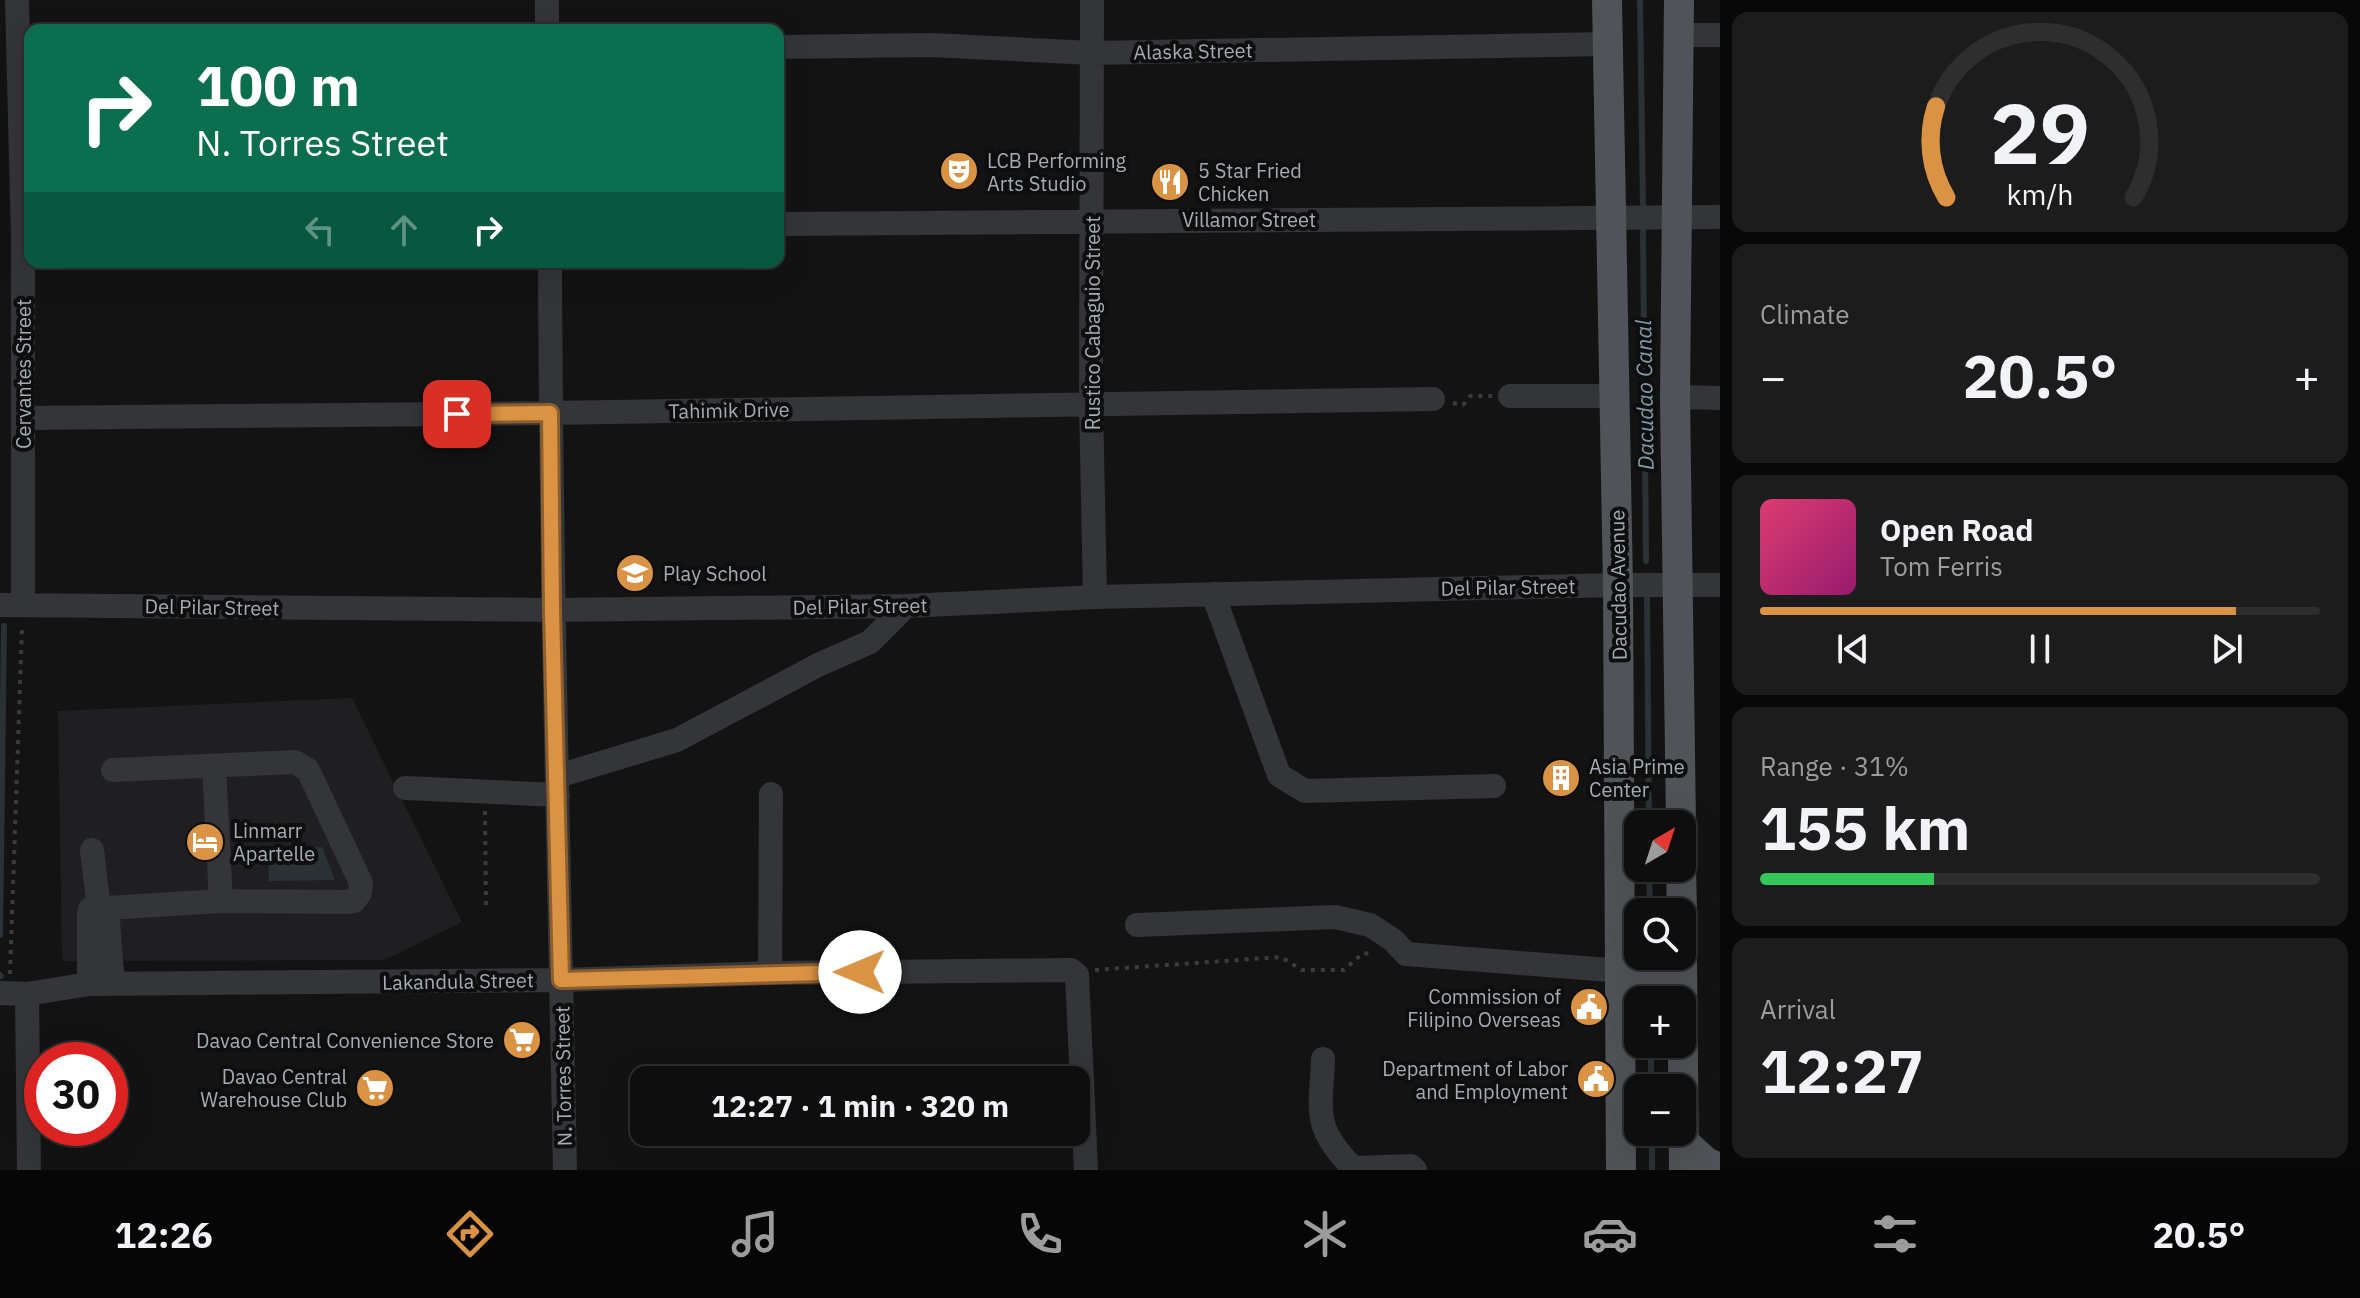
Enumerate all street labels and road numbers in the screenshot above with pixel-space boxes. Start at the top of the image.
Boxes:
street label: Alaska Street [1133,36,1253,66]
street label: Villamor Street [1182,206,1316,233]
street label: Rustico Cabaguio Street [1079,216,1106,430]
street label: Cervantes Street [10,299,37,449]
street label: Tahimik Drive [668,395,790,425]
street label: Dacudao Avenue [1603,510,1633,660]
street label: Del Pilar Street [1440,572,1576,602]
street label: Del Pilar Street [792,591,928,621]
street label: Del Pilar Street [144,592,280,622]
street label: Lakandula Street [382,966,534,996]
street label: N. Torres Street [548,1006,578,1146]

